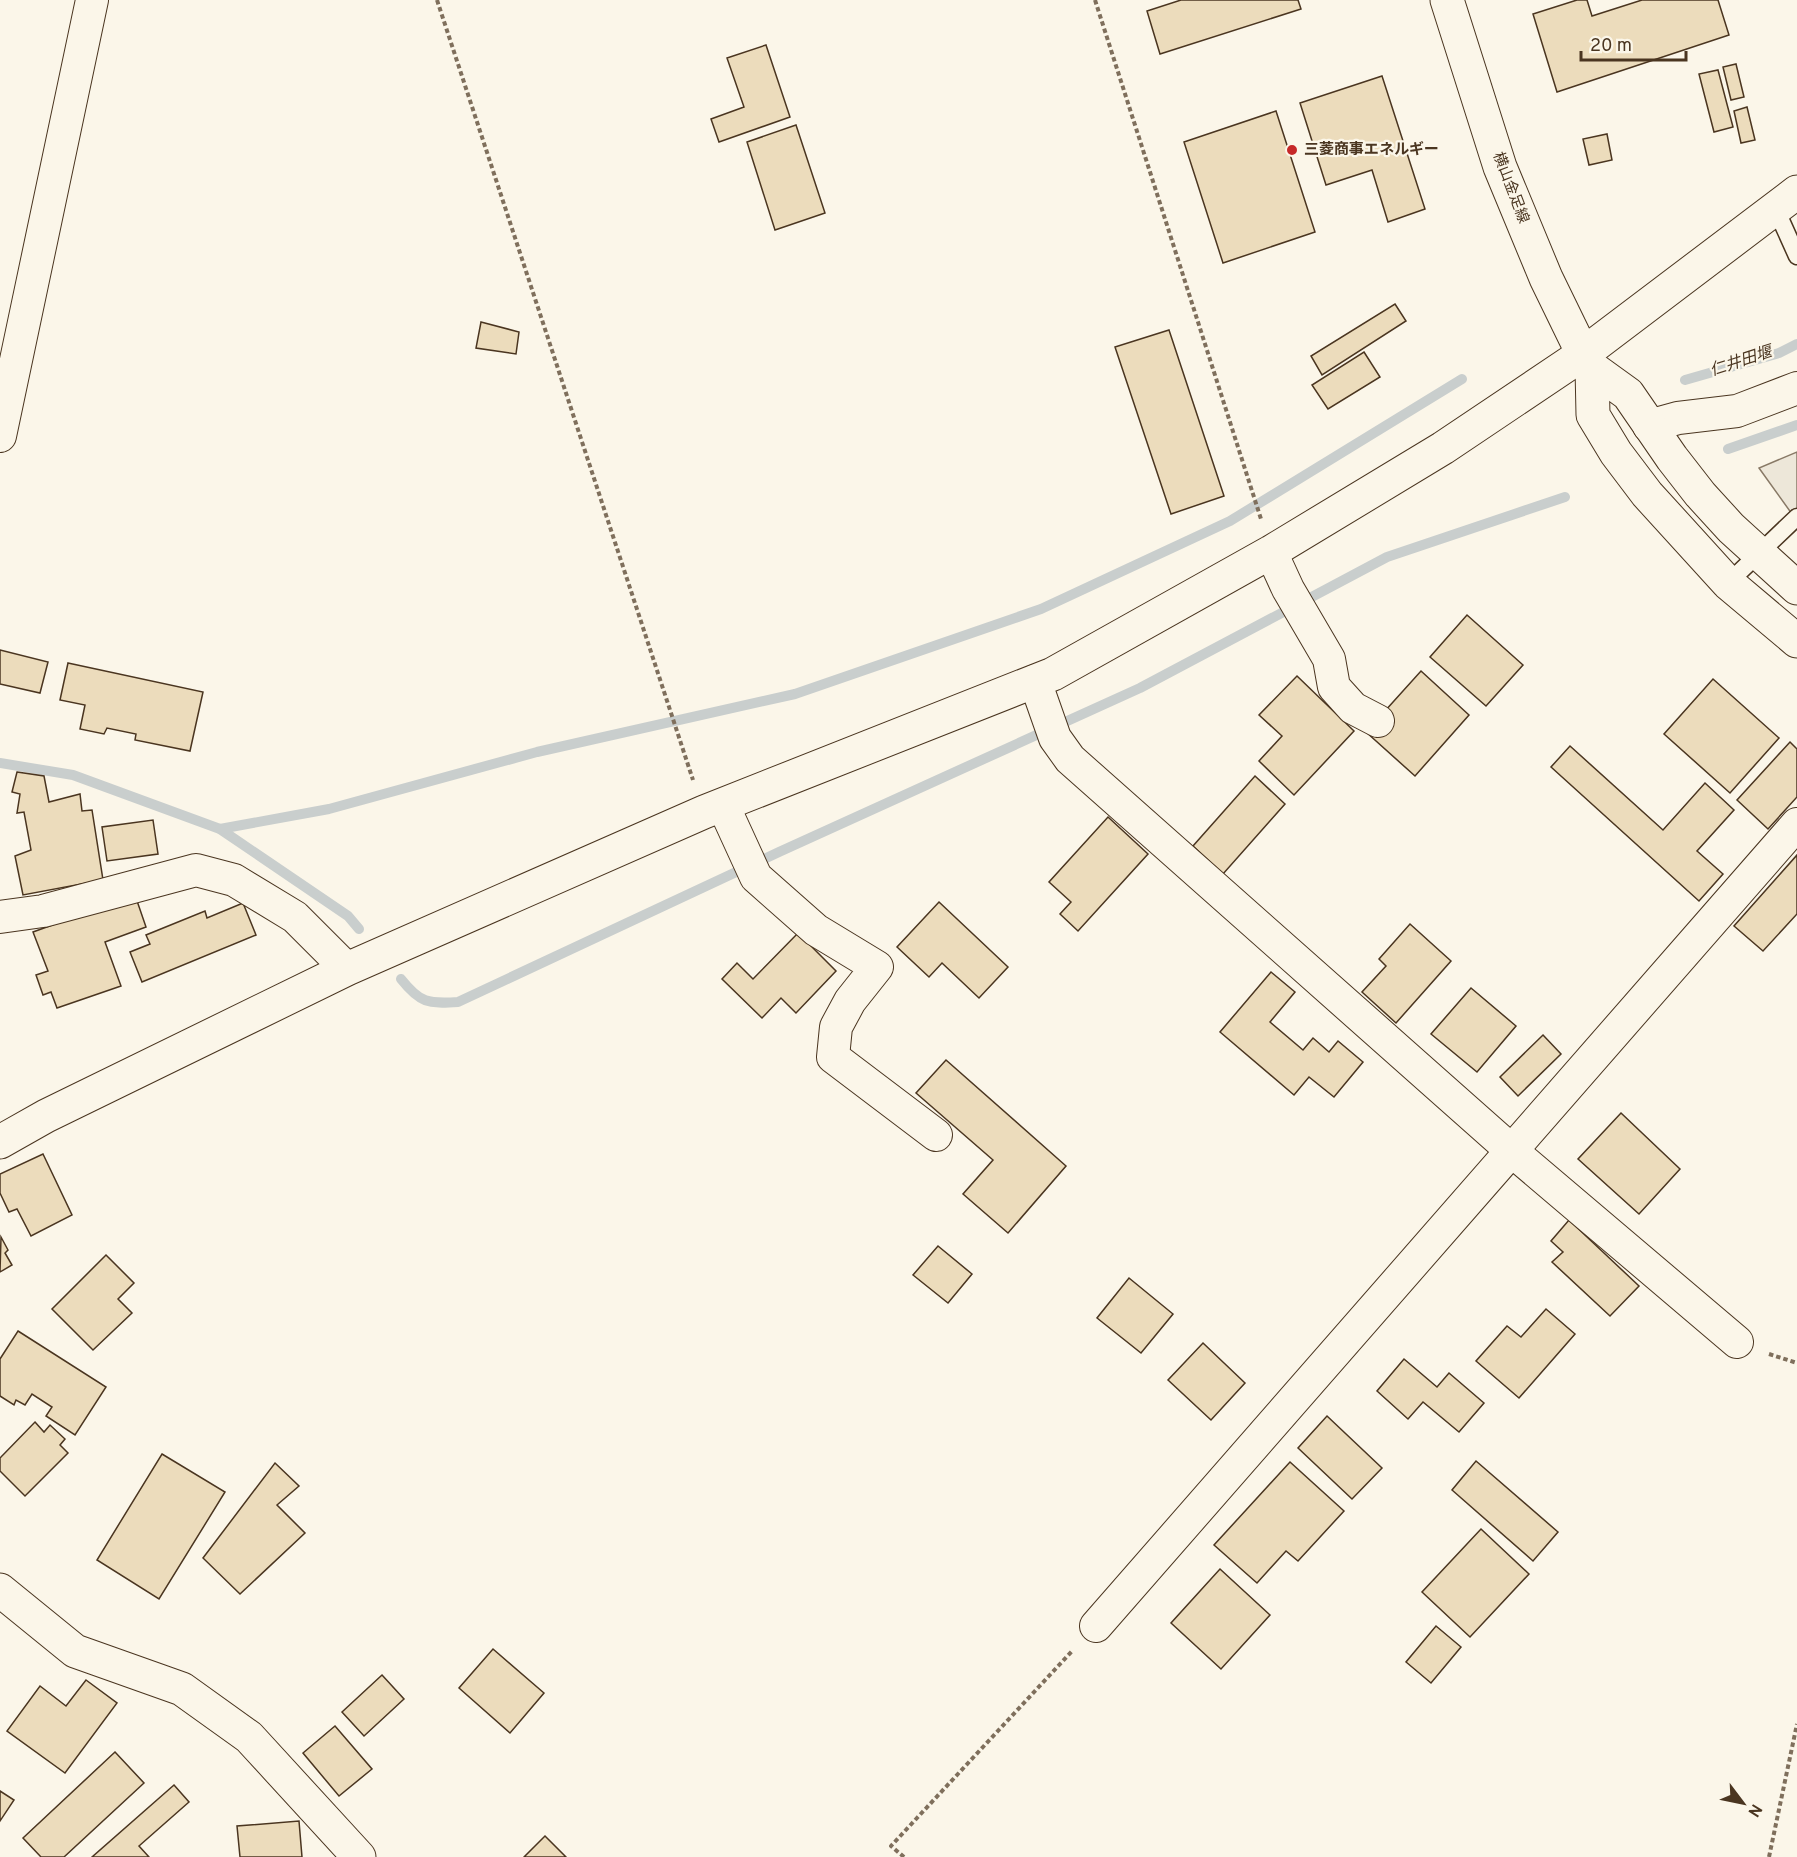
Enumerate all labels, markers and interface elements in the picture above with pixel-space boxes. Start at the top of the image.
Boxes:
scale bar [1581,24,1686,62]
text: 20 m [1590,35,1632,58]
place label: 三菱商事エネルギー [1304,140,1439,160]
marker: 三菱商事エネルギー [1285,143,1299,157]
street label: 横山金足線 [1488,150,1532,226]
water label: 仁井田堰 [1707,342,1777,381]
north arrow [1713,1773,1773,1833]
text: N [1742,1800,1766,1820]

